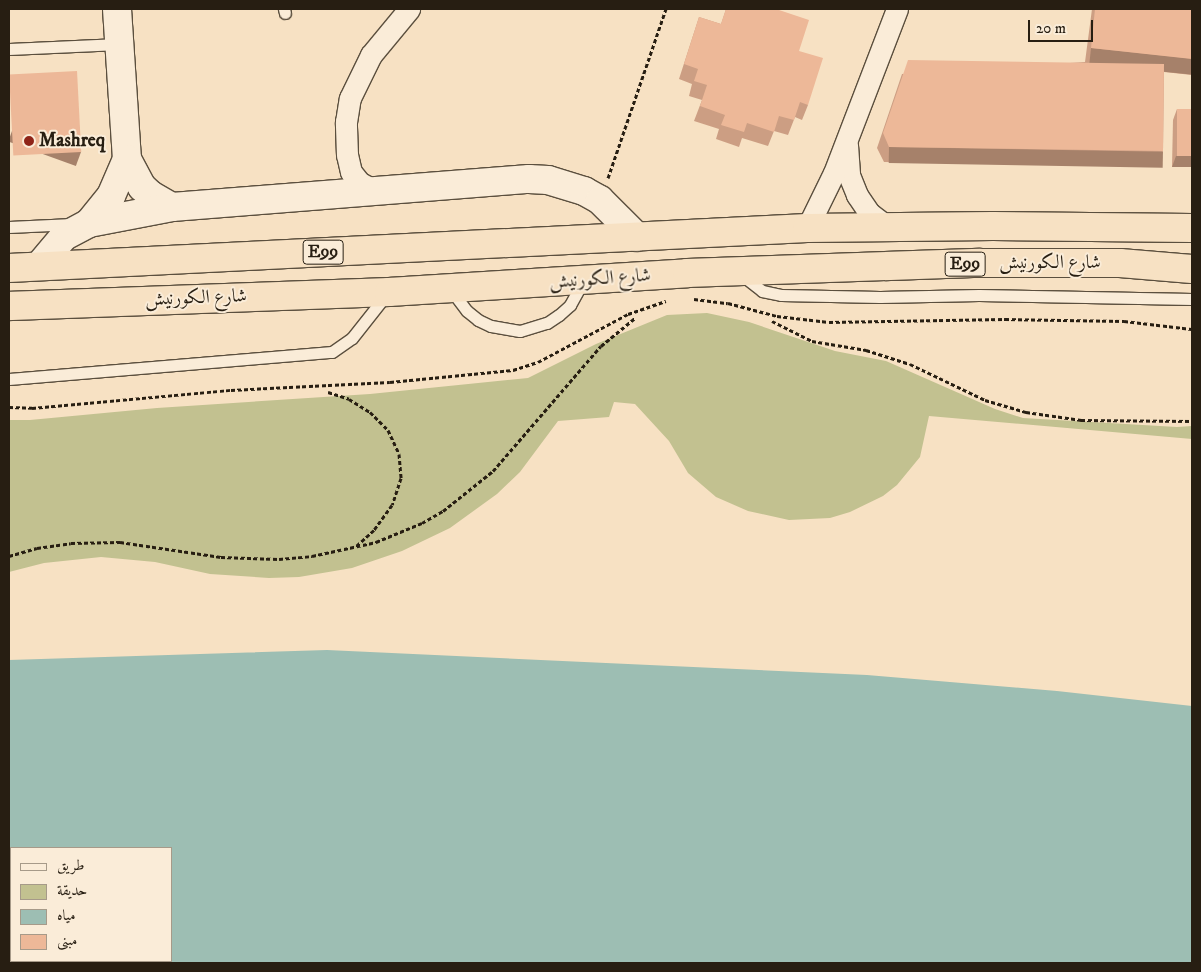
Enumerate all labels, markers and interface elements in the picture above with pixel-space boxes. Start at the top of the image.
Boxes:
scale bar [1031,10,1096,42]
text: 20 m [1036,19,1066,38]
place label: Mashreq [39,130,105,152]
marker: Mashreq [23,135,35,147]
road number: E99 [302,236,344,268]
road number: E99 [944,248,986,280]
street label: شارع الكورنيش [999,252,1101,274]
street label: شارع الكورنيش [548,264,652,294]
street label: شارع الكورنيش [145,285,247,311]
legend [10,847,172,962]
text: طريق [57,856,84,875]
text: حديقة [57,881,87,900]
text: مياه [57,906,75,925]
text: مبنى [57,931,77,950]

